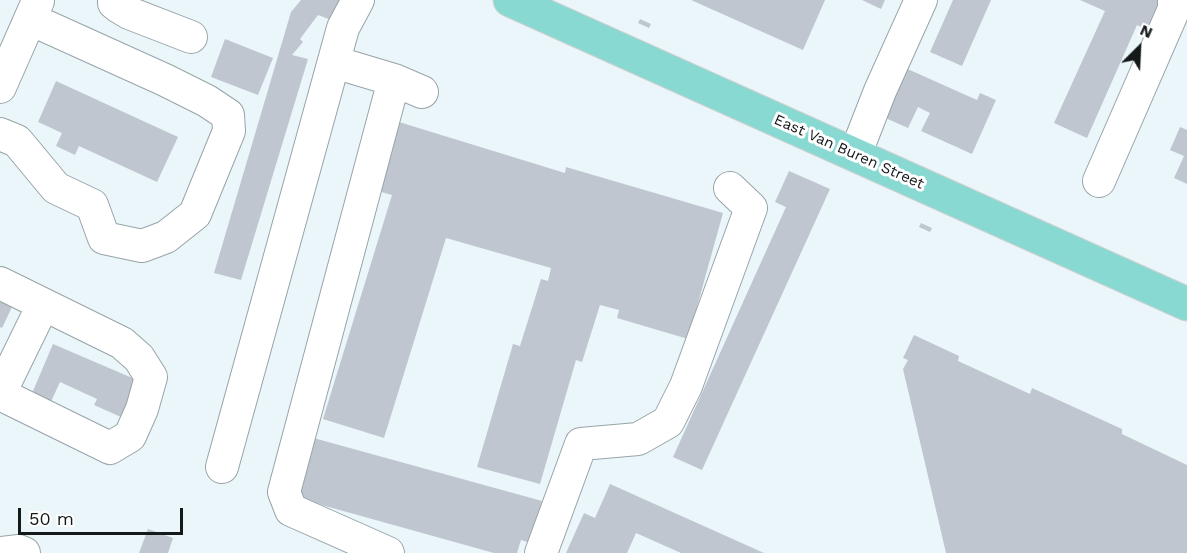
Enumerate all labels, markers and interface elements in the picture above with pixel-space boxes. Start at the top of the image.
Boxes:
north arrow [1109,18,1169,78]
text: N [1137,20,1156,42]
street label: East Van Buren Street [771,111,927,193]
scale bar [21,496,186,534]
text: 50 m [29,508,74,529]

